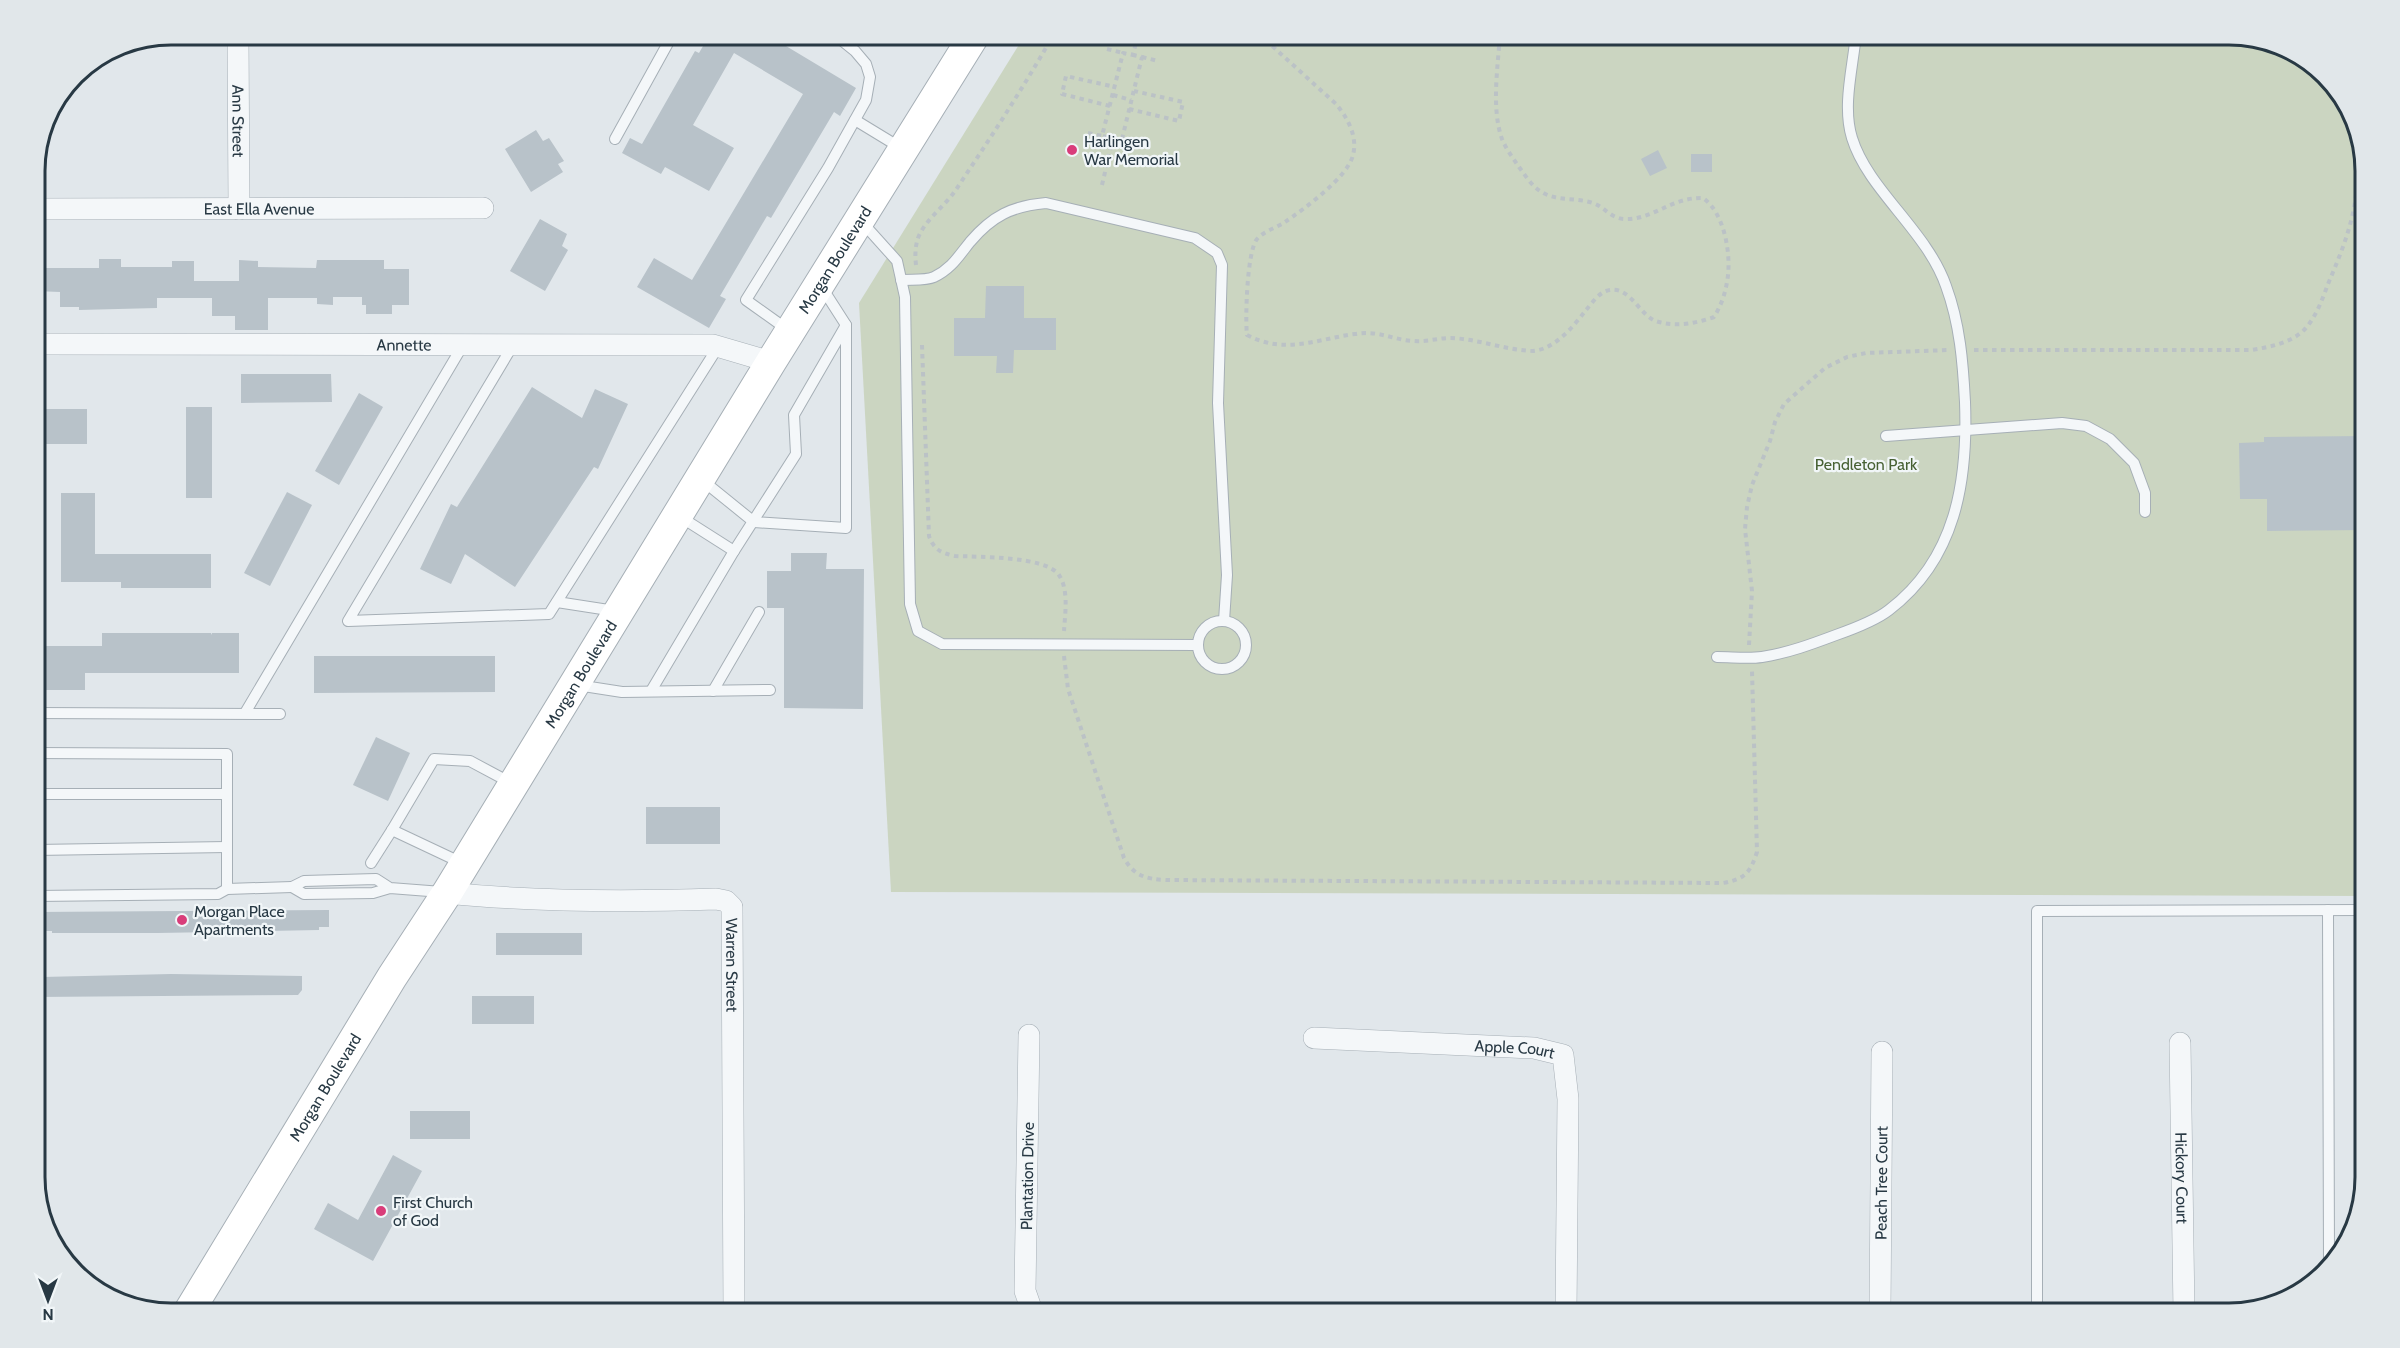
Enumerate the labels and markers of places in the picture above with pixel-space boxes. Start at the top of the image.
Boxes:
place label: Harlingen War Memorial [1084,132,1179,169]
marker: Harlingen War Memorial [1065,143,1079,157]
place label: Morgan Place Apartments [194,902,285,939]
marker: Morgan Place Apartments [175,913,189,927]
place label: First Church of God [393,1193,473,1230]
marker: First Church of God [374,1204,388,1218]

